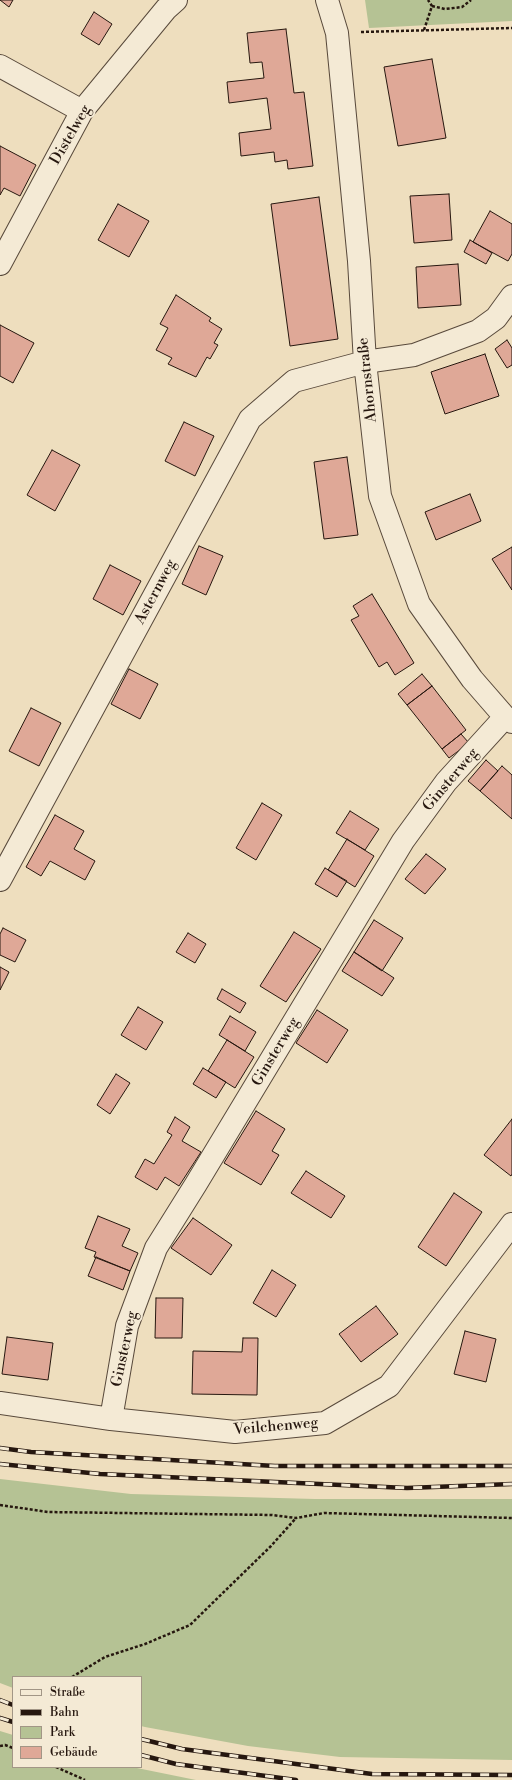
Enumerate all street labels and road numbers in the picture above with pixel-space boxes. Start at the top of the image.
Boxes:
street label: Distelweg [47,102,95,168]
street label: Ahornstraße [355,337,381,423]
street label: Asternweg [131,556,181,628]
street label: Ginsterweg [419,745,483,815]
street label: Ginsterweg [248,1014,304,1090]
street label: Ginsterweg [108,1309,142,1389]
street label: Veilchenweg [233,1414,319,1440]

